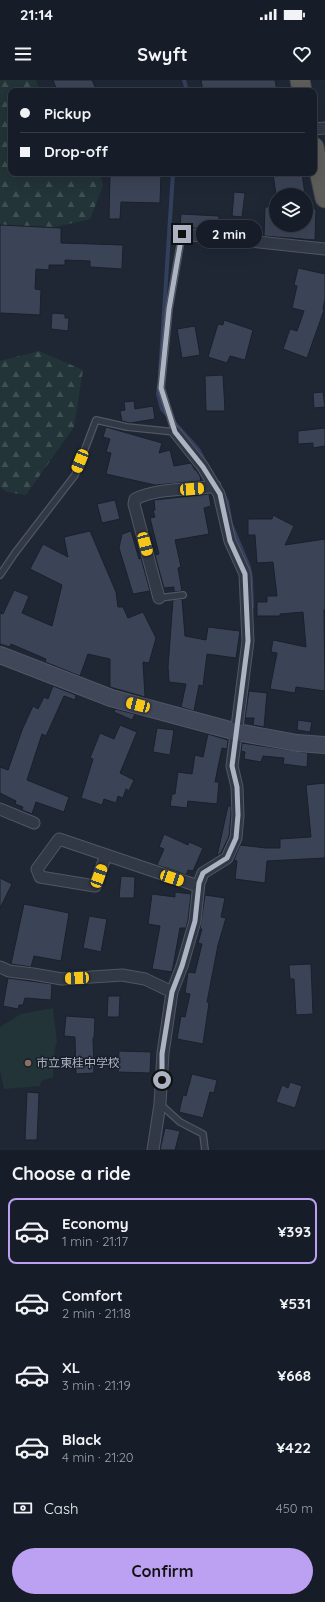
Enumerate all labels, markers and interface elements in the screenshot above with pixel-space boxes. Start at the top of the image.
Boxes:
text: 21:14 [20,5,53,24]
icon: menu [12,43,34,65]
text: Swyft [137,43,188,66]
icon: heart [291,43,313,65]
text: Pickup [44,104,91,123]
text: Drop-off [44,142,108,161]
map controls [269,188,313,232]
button: layers [269,188,313,232]
callout: 2 min [196,220,262,248]
route end [173,225,191,243]
text: 2 min [212,226,246,242]
car [70,448,90,474]
car [180,482,204,496]
car [136,531,154,557]
car [125,696,151,714]
car [89,863,109,889]
car [159,869,185,887]
car [65,971,89,985]
place label: 市立東桂中学校 [36,1055,120,1070]
marker: 市立東桂中学校 [23,1058,33,1068]
route start [153,1071,171,1089]
text: Choose a ride [12,1162,131,1185]
icon: car [14,1213,50,1249]
text: Economy [62,1214,129,1233]
text: ¥393 [277,1222,311,1241]
text: 1 min · 21:17 [62,1233,128,1249]
icon: car [14,1285,50,1321]
text: Comfort [62,1286,123,1305]
text: ¥531 [280,1294,311,1313]
text: 2 min · 21:18 [62,1305,131,1321]
icon: car [14,1357,50,1393]
text: XL [62,1358,80,1377]
text: ¥668 [277,1366,311,1385]
text: 3 min · 21:19 [62,1377,131,1393]
icon: car [14,1429,50,1465]
text: Black [62,1430,102,1449]
text: ¥422 [276,1438,311,1457]
text: 4 min · 21:20 [62,1449,134,1465]
icon: cash [12,1497,34,1519]
text: Cash [44,1499,78,1518]
text: 450 m [276,1500,313,1516]
button: Confirm [12,1548,313,1594]

